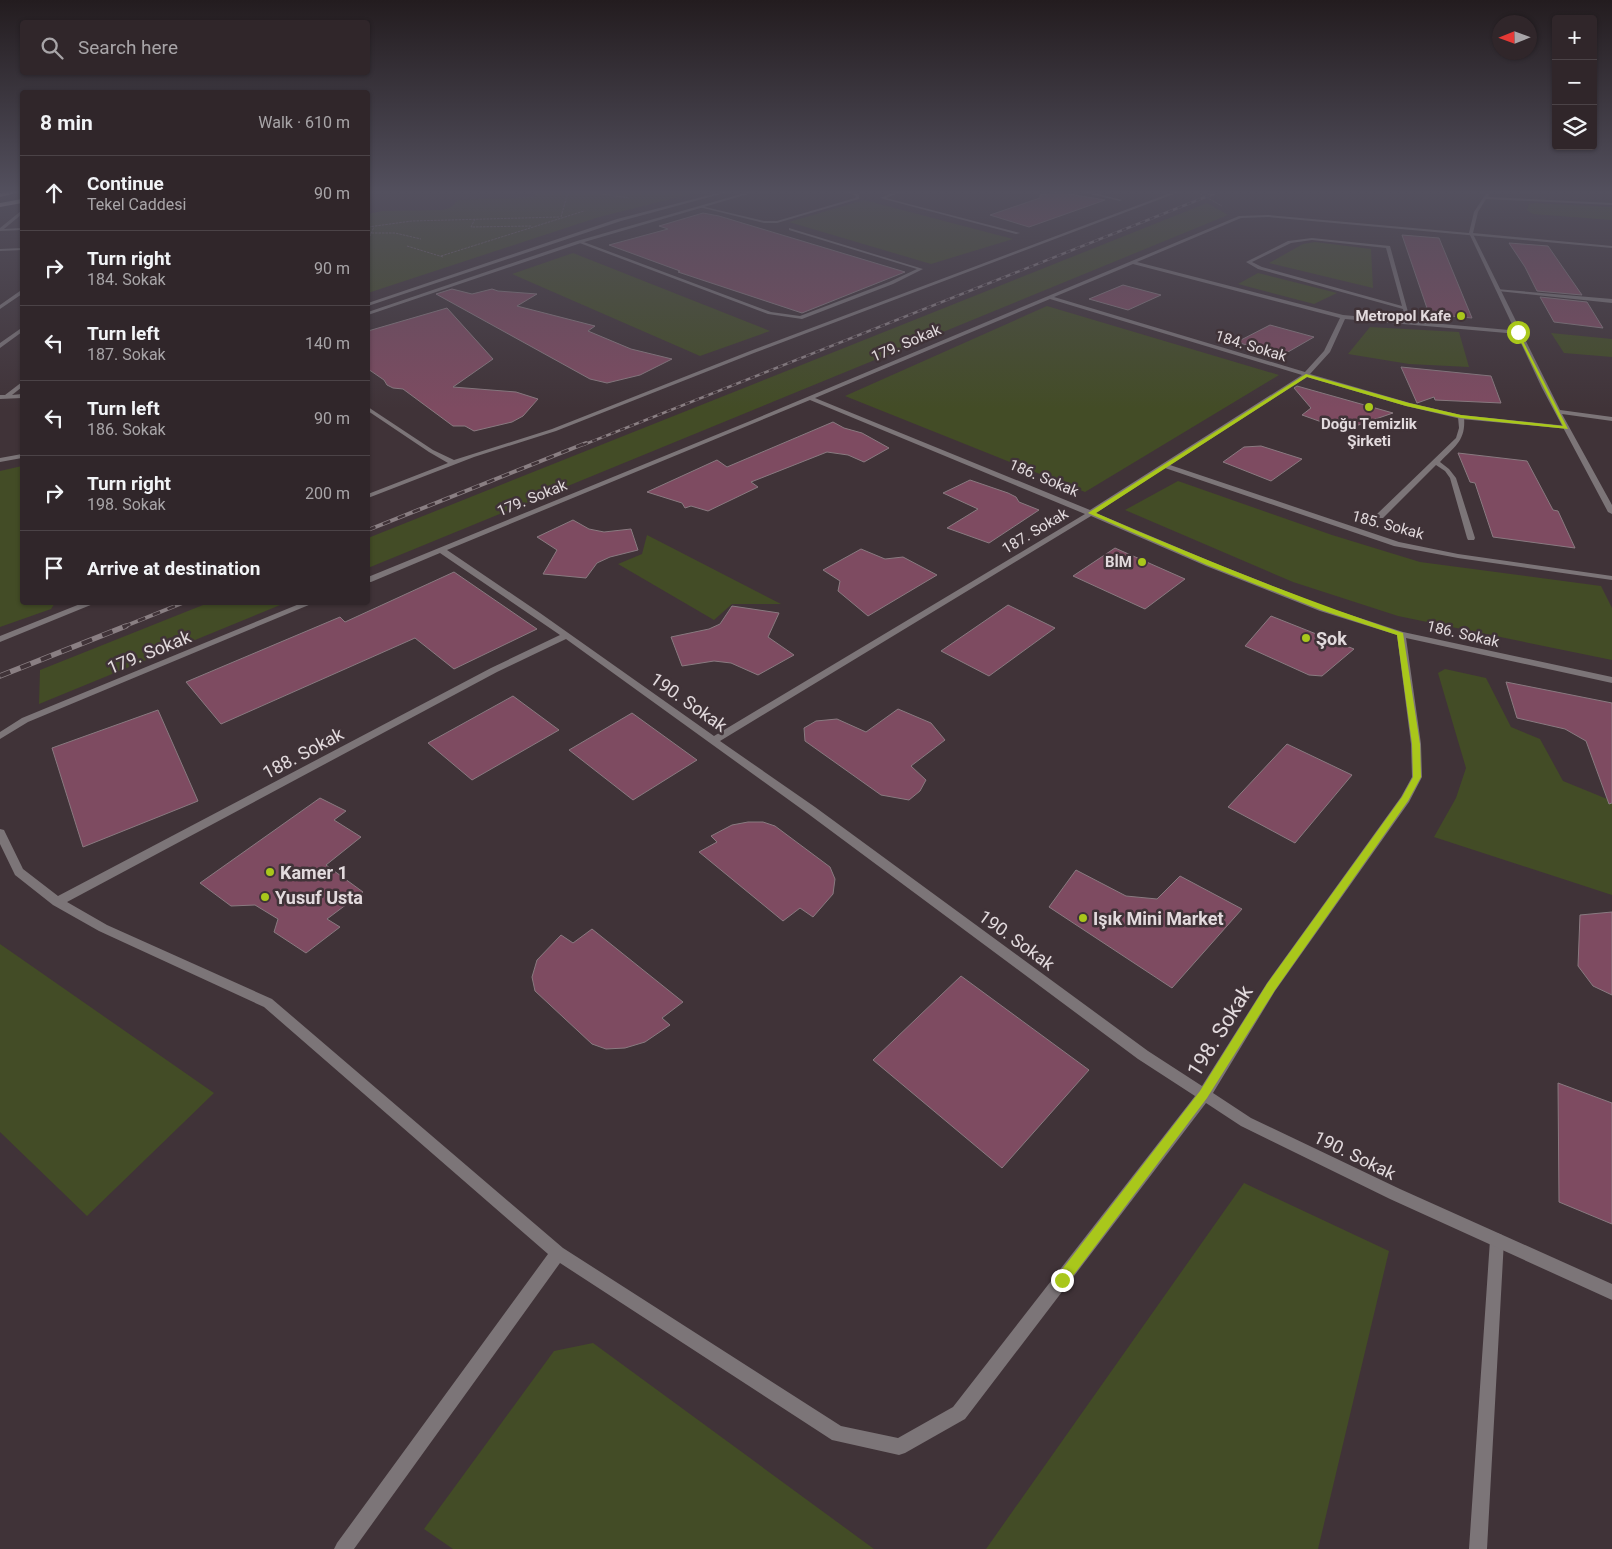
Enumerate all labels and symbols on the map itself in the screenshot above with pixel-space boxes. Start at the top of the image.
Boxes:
north arrow [1492,15,1537,60]
place label: Metropol Kafe [1355,307,1451,325]
marker: Metropol Kafe [1455,310,1467,322]
street label: 179. Sokak [869,320,944,366]
route start [1507,321,1530,344]
street label: 184. Sokak [1213,327,1289,366]
marker: Doğu Temizlik Şirketi [1363,401,1375,413]
place label: Doğu Temizlik Şirketi [1321,415,1418,450]
street label: 186. Sokak [1007,455,1082,501]
street label: 179. Sokak [494,476,570,520]
street label: 187. Sokak [999,504,1072,558]
street label: 185. Sokak [1350,507,1426,543]
place label: BİM [1105,553,1132,571]
marker: BİM [1136,556,1148,568]
street label: 186. Sokak [1425,617,1501,651]
street label: 179. Sokak [104,625,195,678]
place label: Şok [1316,628,1347,649]
marker: Şok [1300,632,1312,644]
street label: 190. Sokak [647,668,732,736]
street label: 188. Sokak [259,723,348,783]
place label: Kamer 1 [280,862,348,883]
marker: Kamer 1 [264,866,276,878]
place label: Yusuf Usta [275,887,363,908]
marker: Yusuf Usta [259,891,271,903]
street label: 190. Sokak [975,905,1060,975]
place label: Işık Mini Market [1093,908,1224,929]
marker: Işık Mini Market [1077,912,1089,924]
street label: 198. Sokak [1182,981,1258,1081]
street label: 190. Sokak [1311,1126,1400,1184]
route end [1051,1269,1074,1292]

